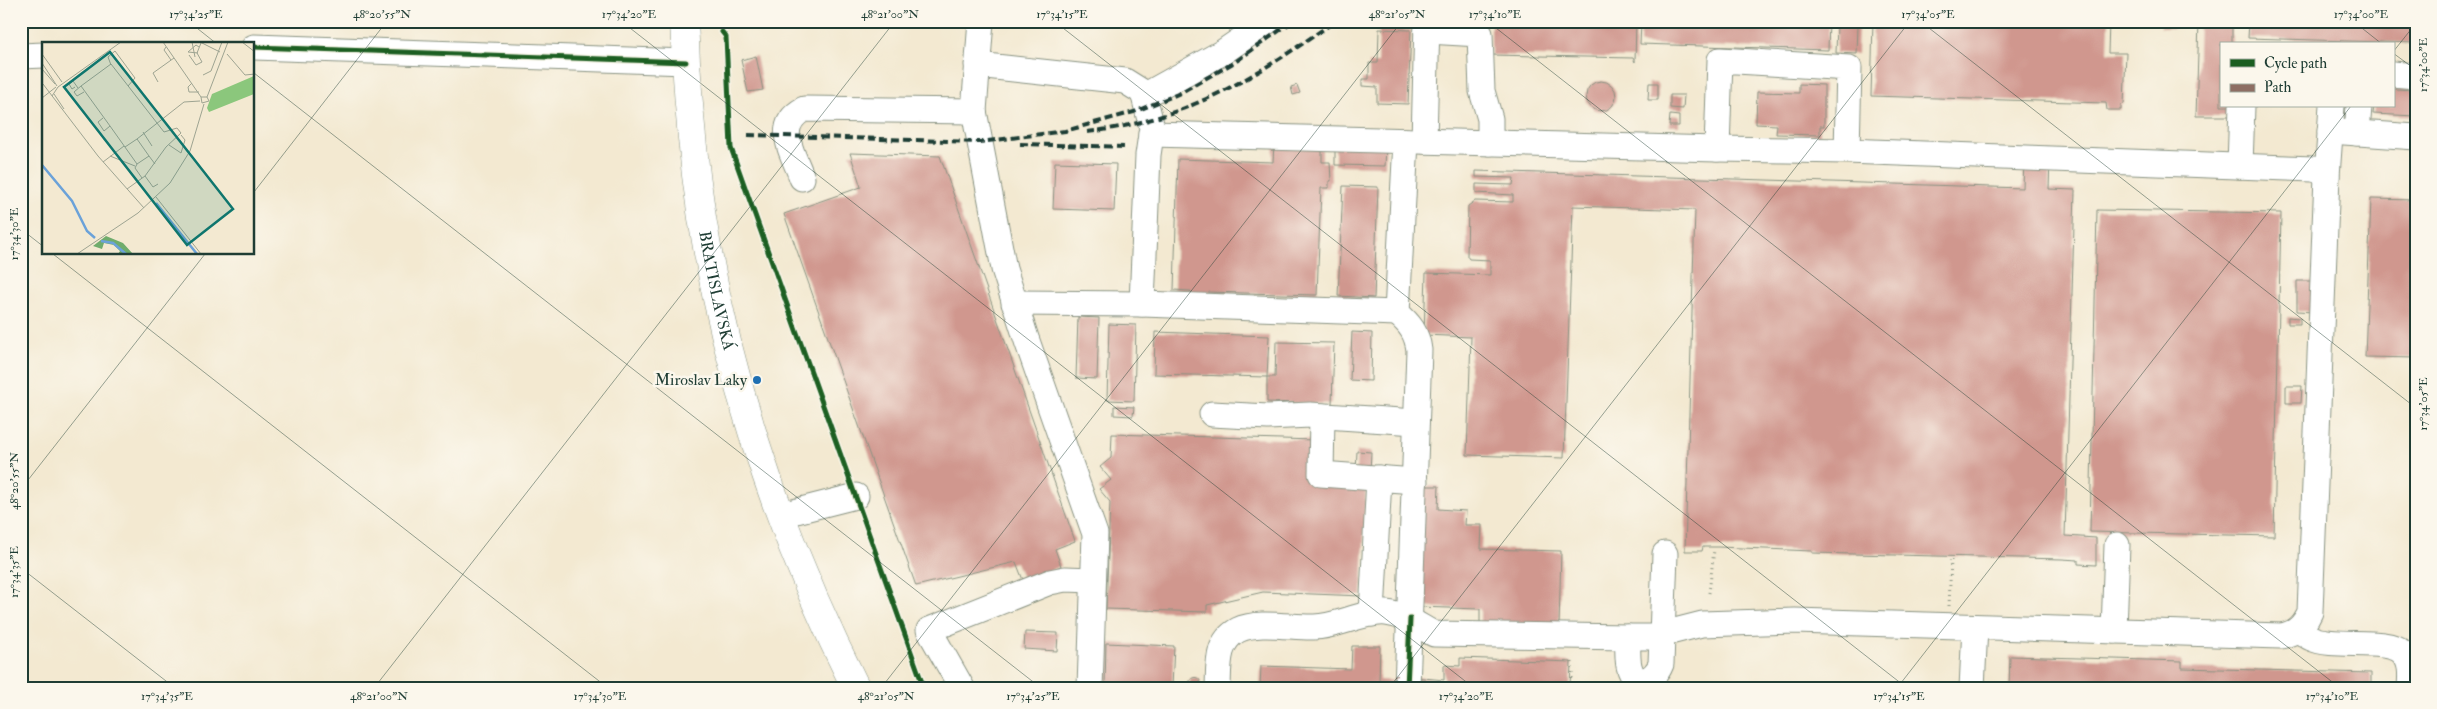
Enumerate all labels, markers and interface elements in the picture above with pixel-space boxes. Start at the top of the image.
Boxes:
text: 17°34'25"E [169,7,223,22]
text: 48°20'55"N [353,7,411,22]
text: 17°34'20"E [602,7,656,22]
text: 48°21'00"N [861,7,919,22]
text: 17°34'15"E [1036,7,1088,22]
text: 48°21'05"N [1368,7,1426,22]
text: 17°34'10"E [1469,7,1522,22]
text: 17°34'05"E [1901,7,1955,22]
text: 17°34'00"E [2334,7,2389,22]
text: 17°34'00"E [2416,37,2431,92]
inset map [42,42,255,255]
legend [2220,42,2394,108]
text: Cycle path [2264,54,2327,74]
text: Path [2264,78,2291,97]
text: 17°34'30"E [7,207,22,260]
street label: BRATISLAVSKÁ [694,230,740,352]
place label: Miroslav Laky [655,370,748,390]
marker: Miroslav Laky [751,374,763,386]
text: 17°34'05"E [2416,377,2431,431]
text: 48°20'55"N [7,452,22,510]
text: 17°34'35"E [7,546,22,598]
text: 17°34'35"E [141,689,193,704]
text: 48°21'00"N [350,689,408,704]
text: 17°34'30"E [574,689,627,704]
text: 48°21'05"N [857,689,915,704]
text: 17°34'25"E [1006,689,1060,704]
text: 17°34'20"E [1439,689,1493,704]
text: 17°34'15"E [1873,689,1925,704]
text: 17°34'10"E [2306,689,2359,704]

